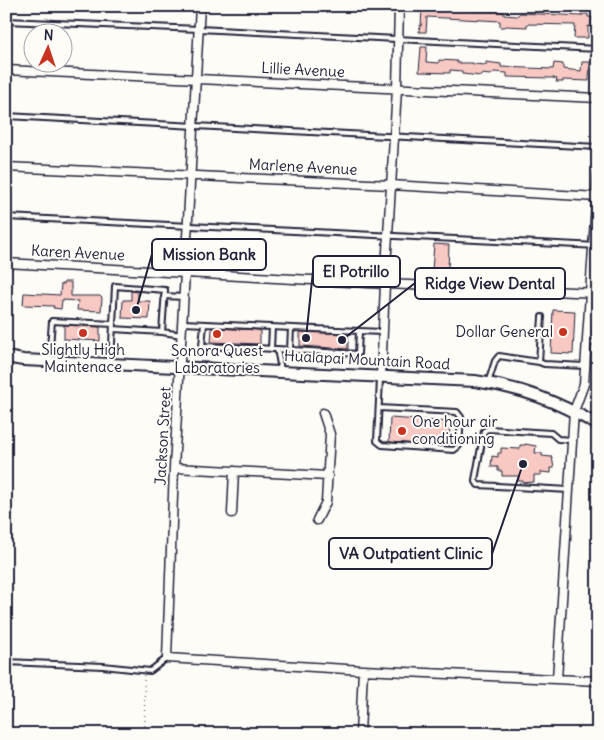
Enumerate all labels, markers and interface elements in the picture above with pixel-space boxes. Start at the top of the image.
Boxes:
north arrow [22,22,72,72]
text: N [43,26,54,44]
street label: Lillie Avenue [261,58,345,81]
street label: Marlene Avenue [248,154,358,179]
callout: Mission Bank [152,239,266,270]
street label: Karen Avenue [31,241,125,264]
text: Mission Bank [162,244,256,264]
callout: El Potrillo [313,256,400,287]
text: El Potrillo [323,261,389,281]
callout: Ridge View Dental [415,268,565,299]
text: Ridge View Dental [425,273,555,294]
place label: Dollar General [455,322,553,341]
marker: Dollar General [557,326,569,338]
marker: Slightly High Maintenace [77,327,89,339]
marker: Sonora Quest Laboratories [211,328,223,340]
place label: Slightly High Maintenace [41,340,125,376]
place label: Sonora Quest Laboratories [171,341,263,377]
street label: Hualapai Mountain Road [284,346,451,373]
street label: Jackson Street [150,386,175,486]
place label: One hour air conditioning [412,412,498,448]
marker: One hour air conditioning [396,425,408,437]
callout: VA Outpatient Clinic [329,538,492,569]
text: VA Outpatient Clinic [339,543,483,564]

